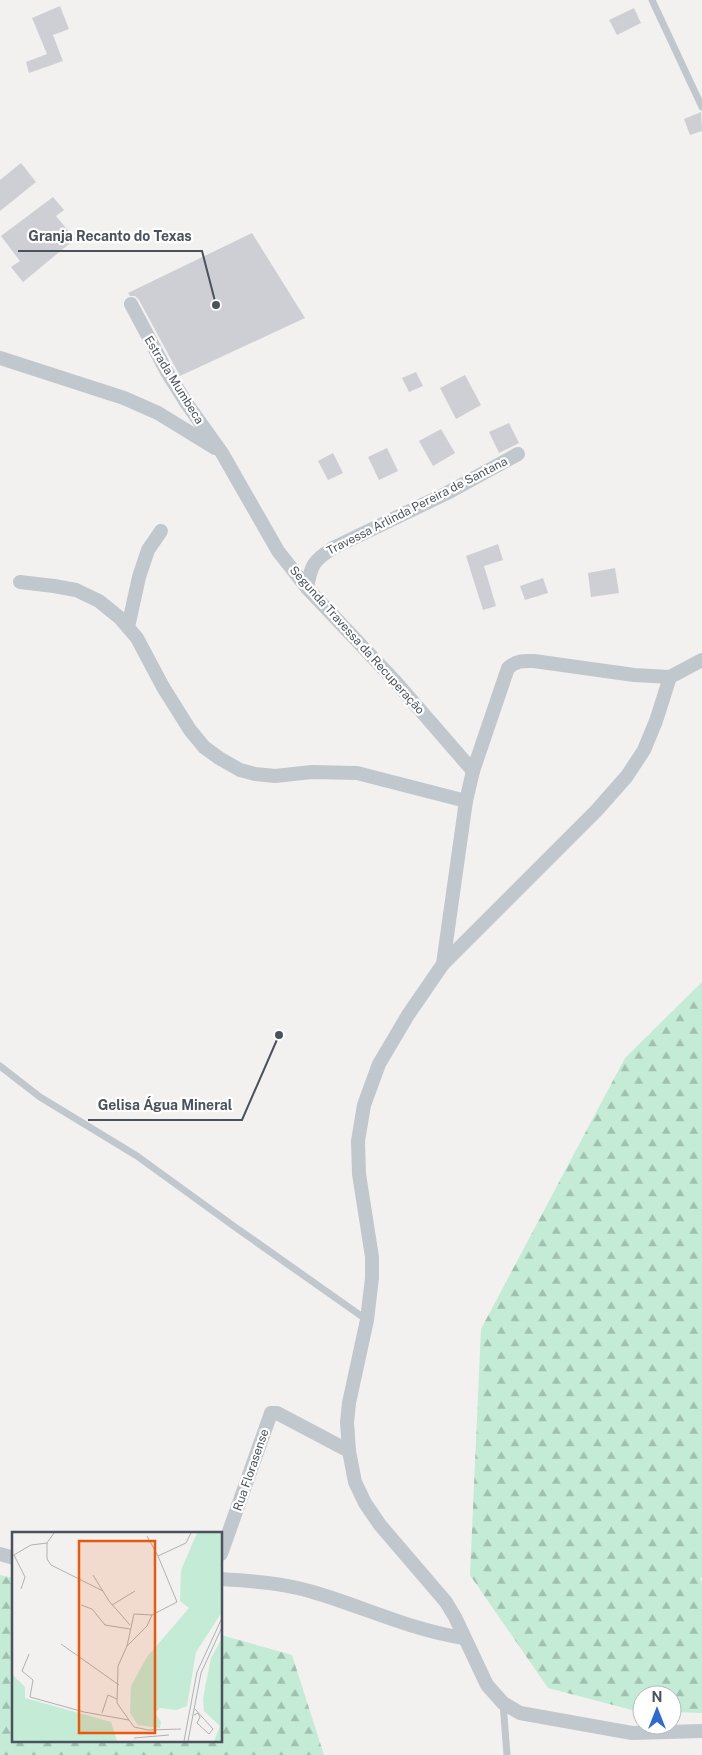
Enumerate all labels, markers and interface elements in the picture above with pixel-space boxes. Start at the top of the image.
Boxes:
callout: Granja Recanto do Texas [18,222,202,251]
text: Granja Recanto do Texas [28,228,192,244]
street label: Estrada Mumbeca [141,334,207,426]
street label: Travessa Arlinda Pereira de Santana [324,454,510,558]
street label: Segunda Travessa da Recuperação [287,563,427,717]
callout: Gelisa Água Mineral [88,1091,242,1120]
text: Gelisa Água Mineral [98,1096,233,1113]
street label: Rua Florasense [230,1427,272,1513]
inset map [12,1532,222,1742]
north arrow [632,1685,682,1735]
text: N [652,1689,662,1705]

